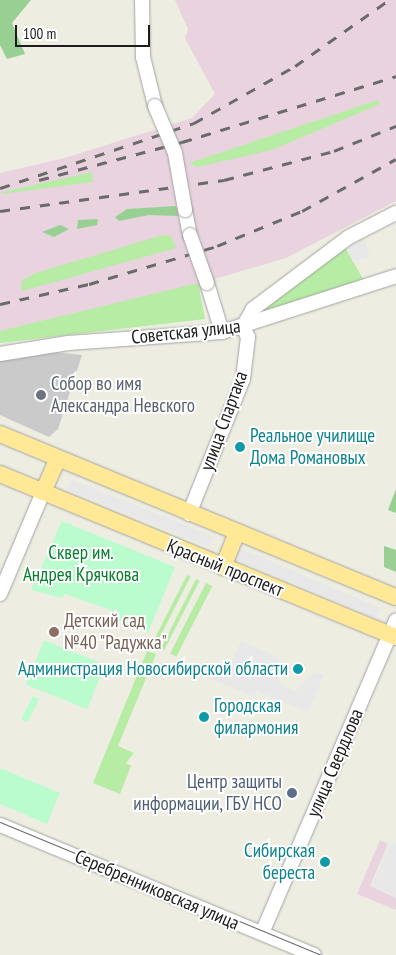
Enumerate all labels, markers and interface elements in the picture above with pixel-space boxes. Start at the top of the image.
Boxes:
scale bar [18,15,152,47]
text: 100 m [23,24,56,43]
street label: Советская улица [130,315,242,349]
street label: улица Спартака [195,368,253,474]
place label: Собор во имя Александра Невского [51,373,195,417]
marker: Собор во имя Александра Невского [35,389,47,401]
place label: Реальное училище Дома Романовых [250,425,375,469]
marker: Реальное училище Дома Романовых [234,441,246,453]
street label: Красный проспект [163,534,287,602]
park label: Сквер им. Андрея Крячкова [23,542,139,586]
place label: Детский сад №40 "Радужка" [64,610,168,654]
marker: Детский сад №40 "Радужка" [48,626,60,638]
place label: Администрация Новосибирской области [18,658,288,680]
marker: Администрация Новосибирской области [292,663,304,675]
place label: Городская филармония [214,695,298,739]
street label: улица Свердлова [302,705,368,821]
marker: Городская филармония [198,711,210,723]
place label: Центр защиты информации, ГБУ НСО [132,771,282,815]
marker: Центр защиты информации, ГБУ НСО [286,787,298,799]
place label: Сибирская береста [244,840,315,884]
street label: Серебренниковская улица [71,845,243,935]
marker: Сибирская береста [319,856,331,868]

